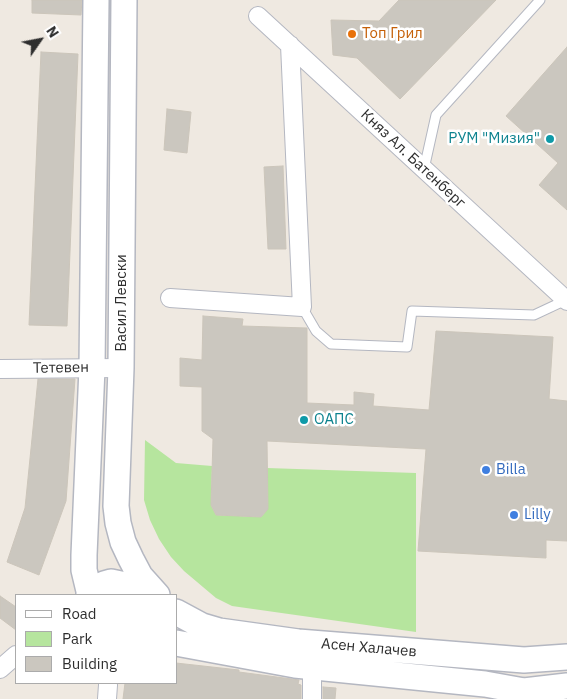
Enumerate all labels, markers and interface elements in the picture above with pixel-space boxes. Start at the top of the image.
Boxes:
north arrow [15,15,65,65]
text: N [42,23,63,41]
place label: Топ Грил [362,25,423,43]
marker: Топ Грил [346,28,358,40]
street label: Княз Ал. Батенберг [357,106,469,212]
place label: РУМ "Мизия" [448,130,540,148]
marker: РУМ "Мизия" [544,133,556,145]
street label: Васил Левски [113,254,131,352]
street label: Тетевен [33,359,89,377]
place label: ОАПС [314,411,354,429]
marker: ОАПС [298,414,310,426]
place label: Billa [496,461,526,479]
marker: Billa [480,464,492,476]
place label: Lilly [524,506,551,524]
marker: Lilly [508,509,520,521]
legend [15,594,178,684]
text: Road [62,604,97,623]
text: Park [62,629,92,648]
street label: Асен Халачев [320,635,418,661]
text: Building [62,654,117,673]

